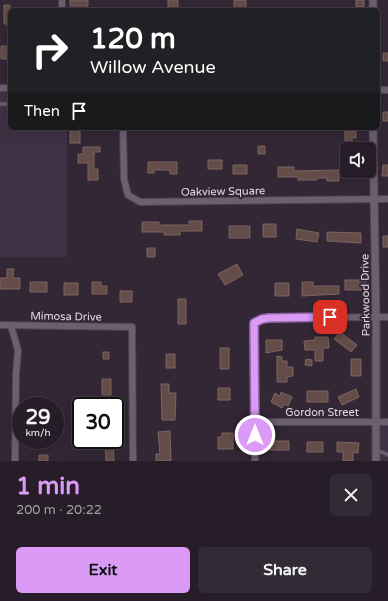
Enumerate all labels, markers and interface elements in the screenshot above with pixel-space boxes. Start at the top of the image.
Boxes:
text: 120 m [90,22,176,56]
icon: right [24,24,76,76]
text: Willow Avenue [90,56,216,78]
icon: arrive [68,100,90,122]
text: Then [24,102,60,120]
map controls [340,142,376,178]
button: sound [340,142,376,178]
street label: Oakview Square [181,184,265,199]
street label: Parkwood Drive [358,254,373,336]
pin [313,300,347,334]
icon: arrive [319,306,341,328]
street label: Mimosa Drive [30,309,102,324]
speed limit sign: 30 [72,397,124,449]
text: 29 [25,406,51,430]
street label: Gordon Street [285,406,359,419]
position arrow [234,414,276,456]
text: km/h [25,427,51,439]
text: 1 min [16,472,80,501]
button: close [330,474,372,516]
text: 200 m · 20:22 [16,502,102,518]
button: Exit [16,547,190,593]
button: Share [198,547,372,593]

